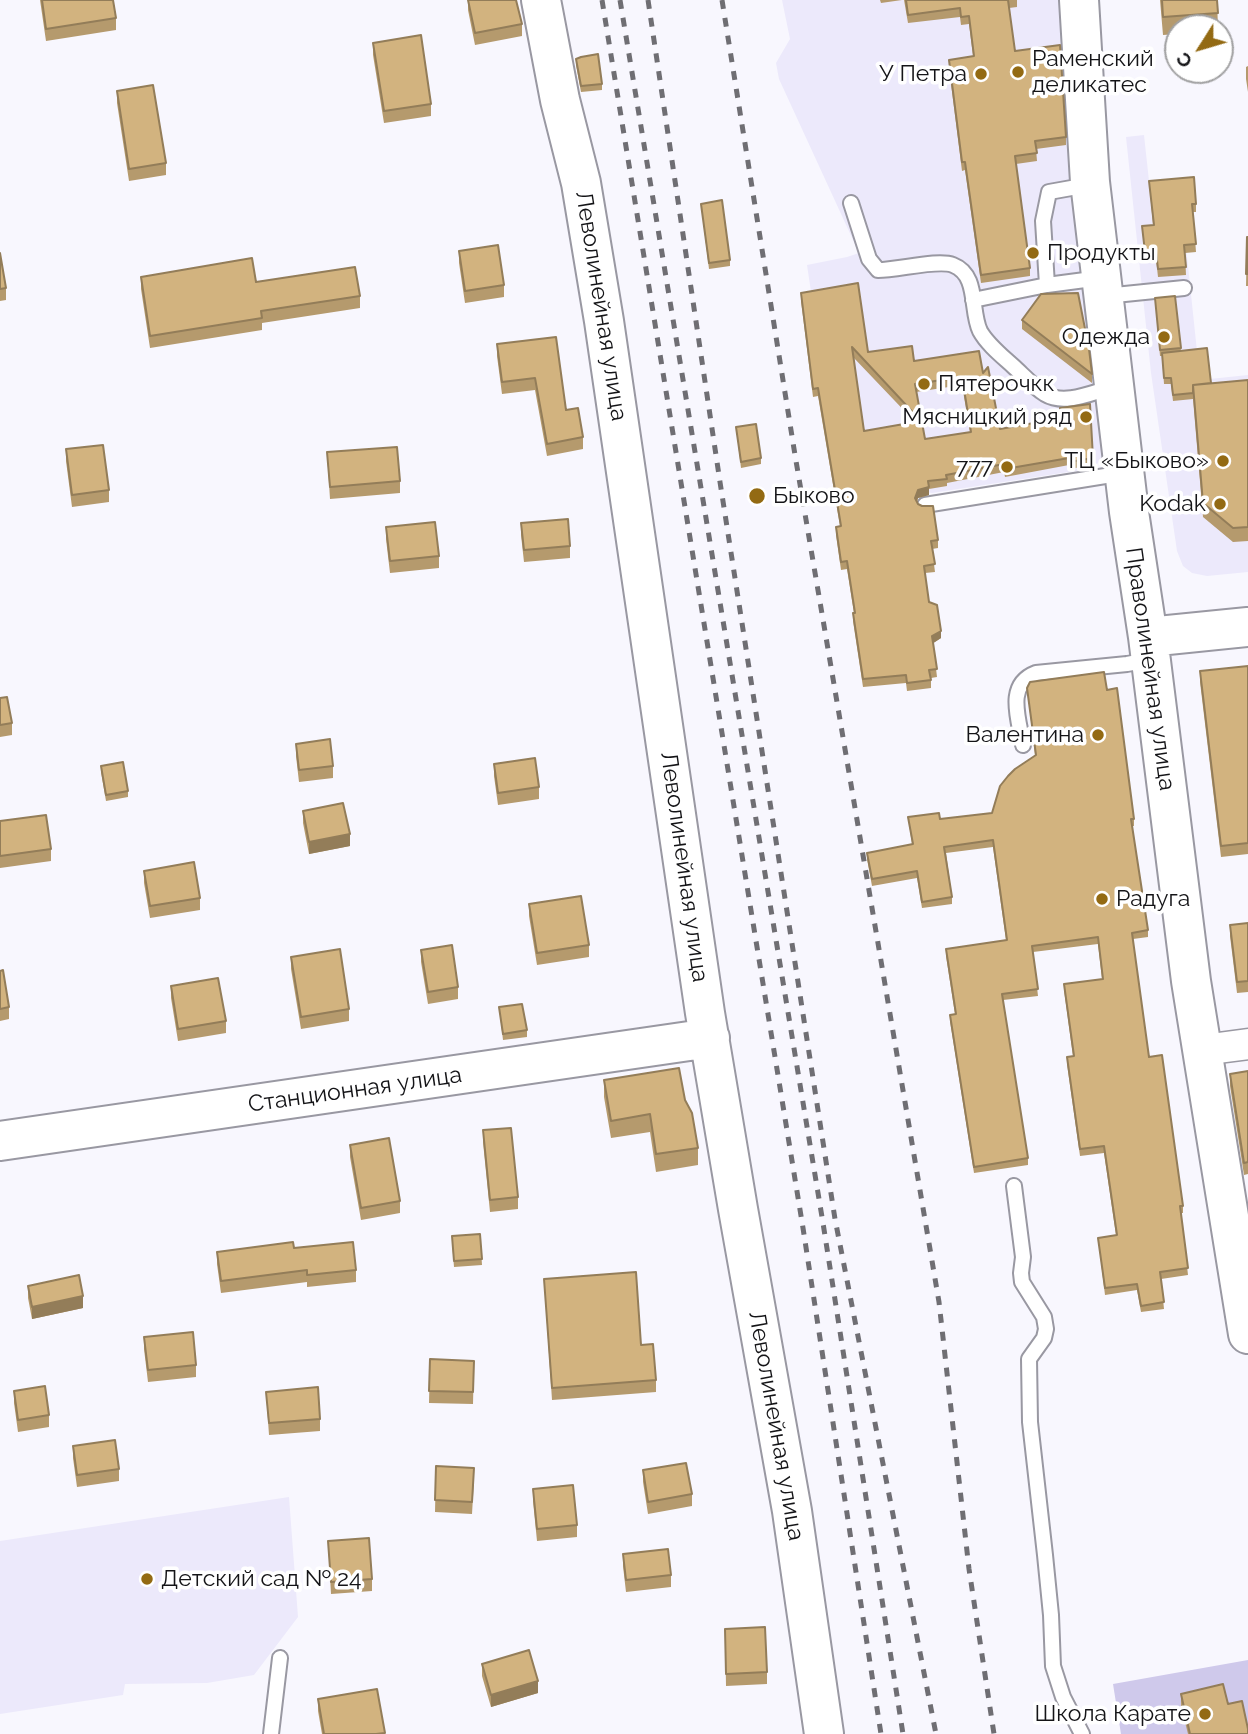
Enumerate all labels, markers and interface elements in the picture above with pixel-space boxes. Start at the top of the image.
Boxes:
north arrow [1164,14,1234,84]
place label: Раменский деликатес [1032,45,1154,99]
text: С [1171,49,1197,72]
place label: У Петра [879,60,967,88]
marker: Раменский деликатес [1010,64,1026,80]
marker: У Петра [973,66,989,82]
street label: Леволинейная улица [569,189,633,423]
place label: Продукты [1047,239,1156,267]
marker: Продукты [1025,245,1041,261]
place label: Одежда [1062,323,1150,351]
marker: Одежда [1156,329,1172,345]
place label: Пятерочкк [938,370,1054,398]
marker: Пятерочкк [916,376,932,392]
place label: Мясницкий ряд [902,403,1072,431]
marker: Мясницкий ряд [1078,409,1094,425]
place label: ТЦ «Быково» [1064,447,1209,475]
place label: 777 [956,453,993,481]
marker: ТЦ «Быково» [1215,453,1231,469]
marker: 777 [999,459,1015,475]
place label: Быково [773,482,855,510]
marker: Быково [747,486,767,506]
place label: Kodak [1139,490,1206,518]
marker: Kodak [1212,496,1228,512]
street label: Праволинейная улица [1119,546,1181,792]
place label: Валентина [966,721,1084,749]
marker: Валентина [1090,727,1106,743]
street label: Леволинейная улица [654,750,714,984]
place label: Радуга [1116,885,1190,913]
marker: Радуга [1094,891,1110,907]
street label: Станционная улица [246,1061,464,1119]
street label: Леволинейная улица [742,1309,810,1543]
place label: Детский сад № 24 [161,1565,361,1593]
marker: Детский сад № 24 [139,1571,155,1587]
place label: Школа Карате [1035,1700,1191,1728]
marker: Школа Карате [1197,1706,1213,1722]

